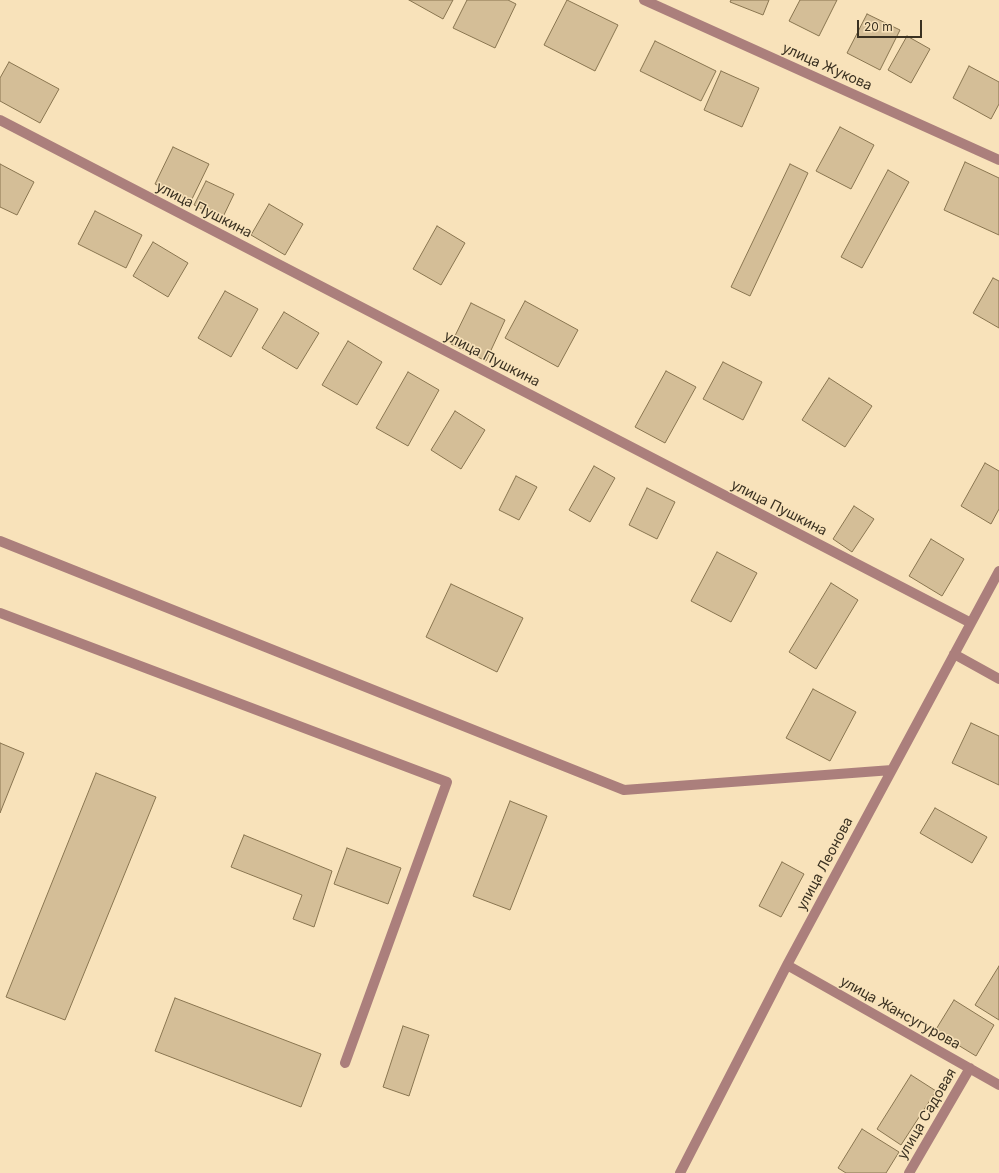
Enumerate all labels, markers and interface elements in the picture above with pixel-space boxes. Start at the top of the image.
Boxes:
scale bar [859,12,924,38]
text: 20 m [864,19,893,34]
street label: улица Жукова [780,40,874,94]
street label: улица Пушкина [153,179,255,241]
street label: улица Пушкина [441,328,543,390]
street label: улица Пушкина [728,477,830,539]
street label: улица Леонова [793,814,857,914]
street label: улица Жансугурова [837,973,963,1053]
street label: улица Садовая [894,1065,960,1163]

